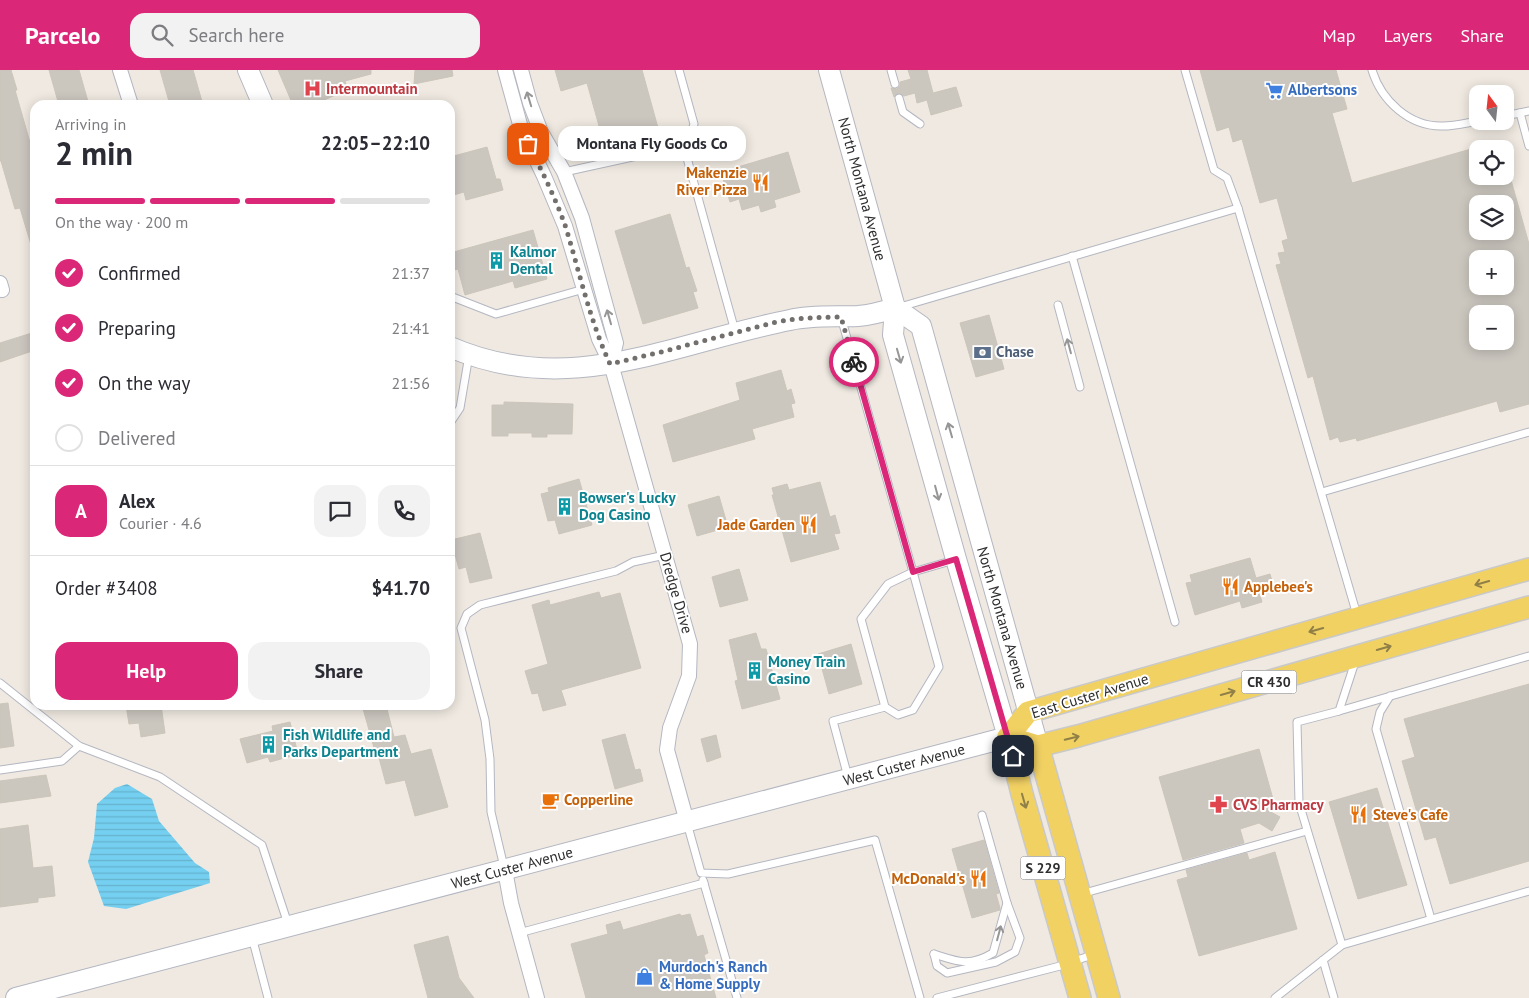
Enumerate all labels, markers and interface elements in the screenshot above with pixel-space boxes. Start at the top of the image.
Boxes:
search box [130,13,480,58]
text: Parcelo [25,20,100,51]
icon: search [148,21,176,49]
text: Search here [188,23,284,47]
text: Map [1323,24,1355,47]
text: Layers [1383,24,1432,47]
text: Share [1460,24,1504,47]
hospital icon: Intermountain [302,79,322,99]
place label: Intermountain [326,79,418,98]
supermarket icon: Albertsons [1264,80,1284,100]
place label: Albertsons [1288,80,1357,99]
north arrow [1469,85,1514,130]
map controls [1469,85,1514,350]
one-way arrow [524,92,534,108]
text: Arriving in [55,114,126,134]
street label: North Montana Avenue [834,115,891,263]
pin [507,123,549,165]
callout: Montana Fly Goods Co [558,126,746,162]
icon: bag [514,130,542,158]
text: 22:05–22:10 [321,131,430,155]
text: 2 min [55,132,133,174]
text: Montana Fly Goods Co [576,133,728,153]
button: locate [1469,140,1514,185]
place label: Makenzie River Pizza [676,163,747,199]
restaurant icon: Makenzie River Pizza [751,172,771,192]
button: layers [1469,195,1514,240]
text: On the way · 200 m [55,212,188,232]
place label: Kalmor Dental [510,242,557,278]
button: + [1469,250,1514,295]
building icon: Kalmor Dental [486,251,506,271]
icon: check [55,259,83,287]
text: Confirmed [98,261,181,285]
text: 21:37 [392,263,430,283]
button: − [1469,305,1514,350]
one-way arrow [604,309,613,325]
icon: check [55,314,83,342]
text: Preparing [98,316,176,340]
text: 21:41 [392,318,430,338]
courier [829,337,879,387]
one-way arrow [1063,339,1073,355]
bank icon: Chase [972,342,992,362]
place label: Chase [996,342,1034,361]
icon: bike [840,348,868,376]
one-way arrow [895,348,905,364]
icon: check [55,369,83,397]
text: On the way [98,371,190,395]
text: 21:56 [392,373,430,393]
one-way arrow [944,422,954,438]
text: Delivered [98,426,176,450]
button: chat [314,485,366,537]
button: phone [378,485,430,537]
one-way arrow [933,485,943,501]
place label: Bowser's Lucky Dog Casino [579,488,677,524]
text: Alex [119,489,155,513]
building icon: Bowser's Lucky Dog Casino [555,497,575,517]
text: A [75,499,87,523]
text: Courier · 4.6 [119,513,202,533]
place label: Jade Garden [717,515,795,534]
restaurant icon: Jade Garden [799,515,819,535]
street label: North Montana Avenue [973,544,1032,691]
street label: Dredge Drive [656,550,697,636]
text: Order #3408 [55,576,158,600]
text: $41.70 [371,576,430,600]
restaurant icon: Applebee's [1220,577,1240,597]
place label: Applebee's [1244,577,1313,596]
one-way arrow [1475,578,1491,588]
one-way arrow [1309,625,1325,635]
button: Help [55,642,238,700]
button: Share [248,642,430,700]
one-way arrow [1376,643,1392,653]
place label: Money Train Casino [768,652,845,688]
building icon: Money Train Casino [744,661,764,681]
street label: East Custer Avenue [1029,669,1151,722]
road number: CR 430 [1242,670,1296,694]
one-way arrow [1220,688,1236,698]
place label: Fish Wildlife and Parks Department [283,725,399,761]
one-way arrow [1063,733,1079,742]
building icon: Fish Wildlife and Parks Department [259,734,279,754]
pin [992,735,1034,777]
street label: West Custer Avenue [841,739,967,790]
icon: home [999,742,1027,770]
cafe icon: Copperline [540,790,560,810]
place label: Copperline [564,790,634,809]
one-way arrow [1020,792,1030,808]
pharmacy icon: CVS Pharmacy [1209,795,1229,815]
place label: CVS Pharmacy [1233,795,1324,814]
restaurant icon: Steve's Cafe [1349,805,1369,825]
place label: Steve's Cafe [1373,805,1448,824]
street label: West Custer Avenue [449,842,575,893]
road number: S 229 [1020,856,1066,880]
place label: McDonald's [892,869,965,888]
restaurant icon: McDonald's [969,869,989,889]
one-way arrow [995,926,1004,942]
place label: Murdoch's Ranch & Home Supply [659,957,767,993]
shop icon: Murdoch's Ranch & Home Supply [635,966,655,986]

